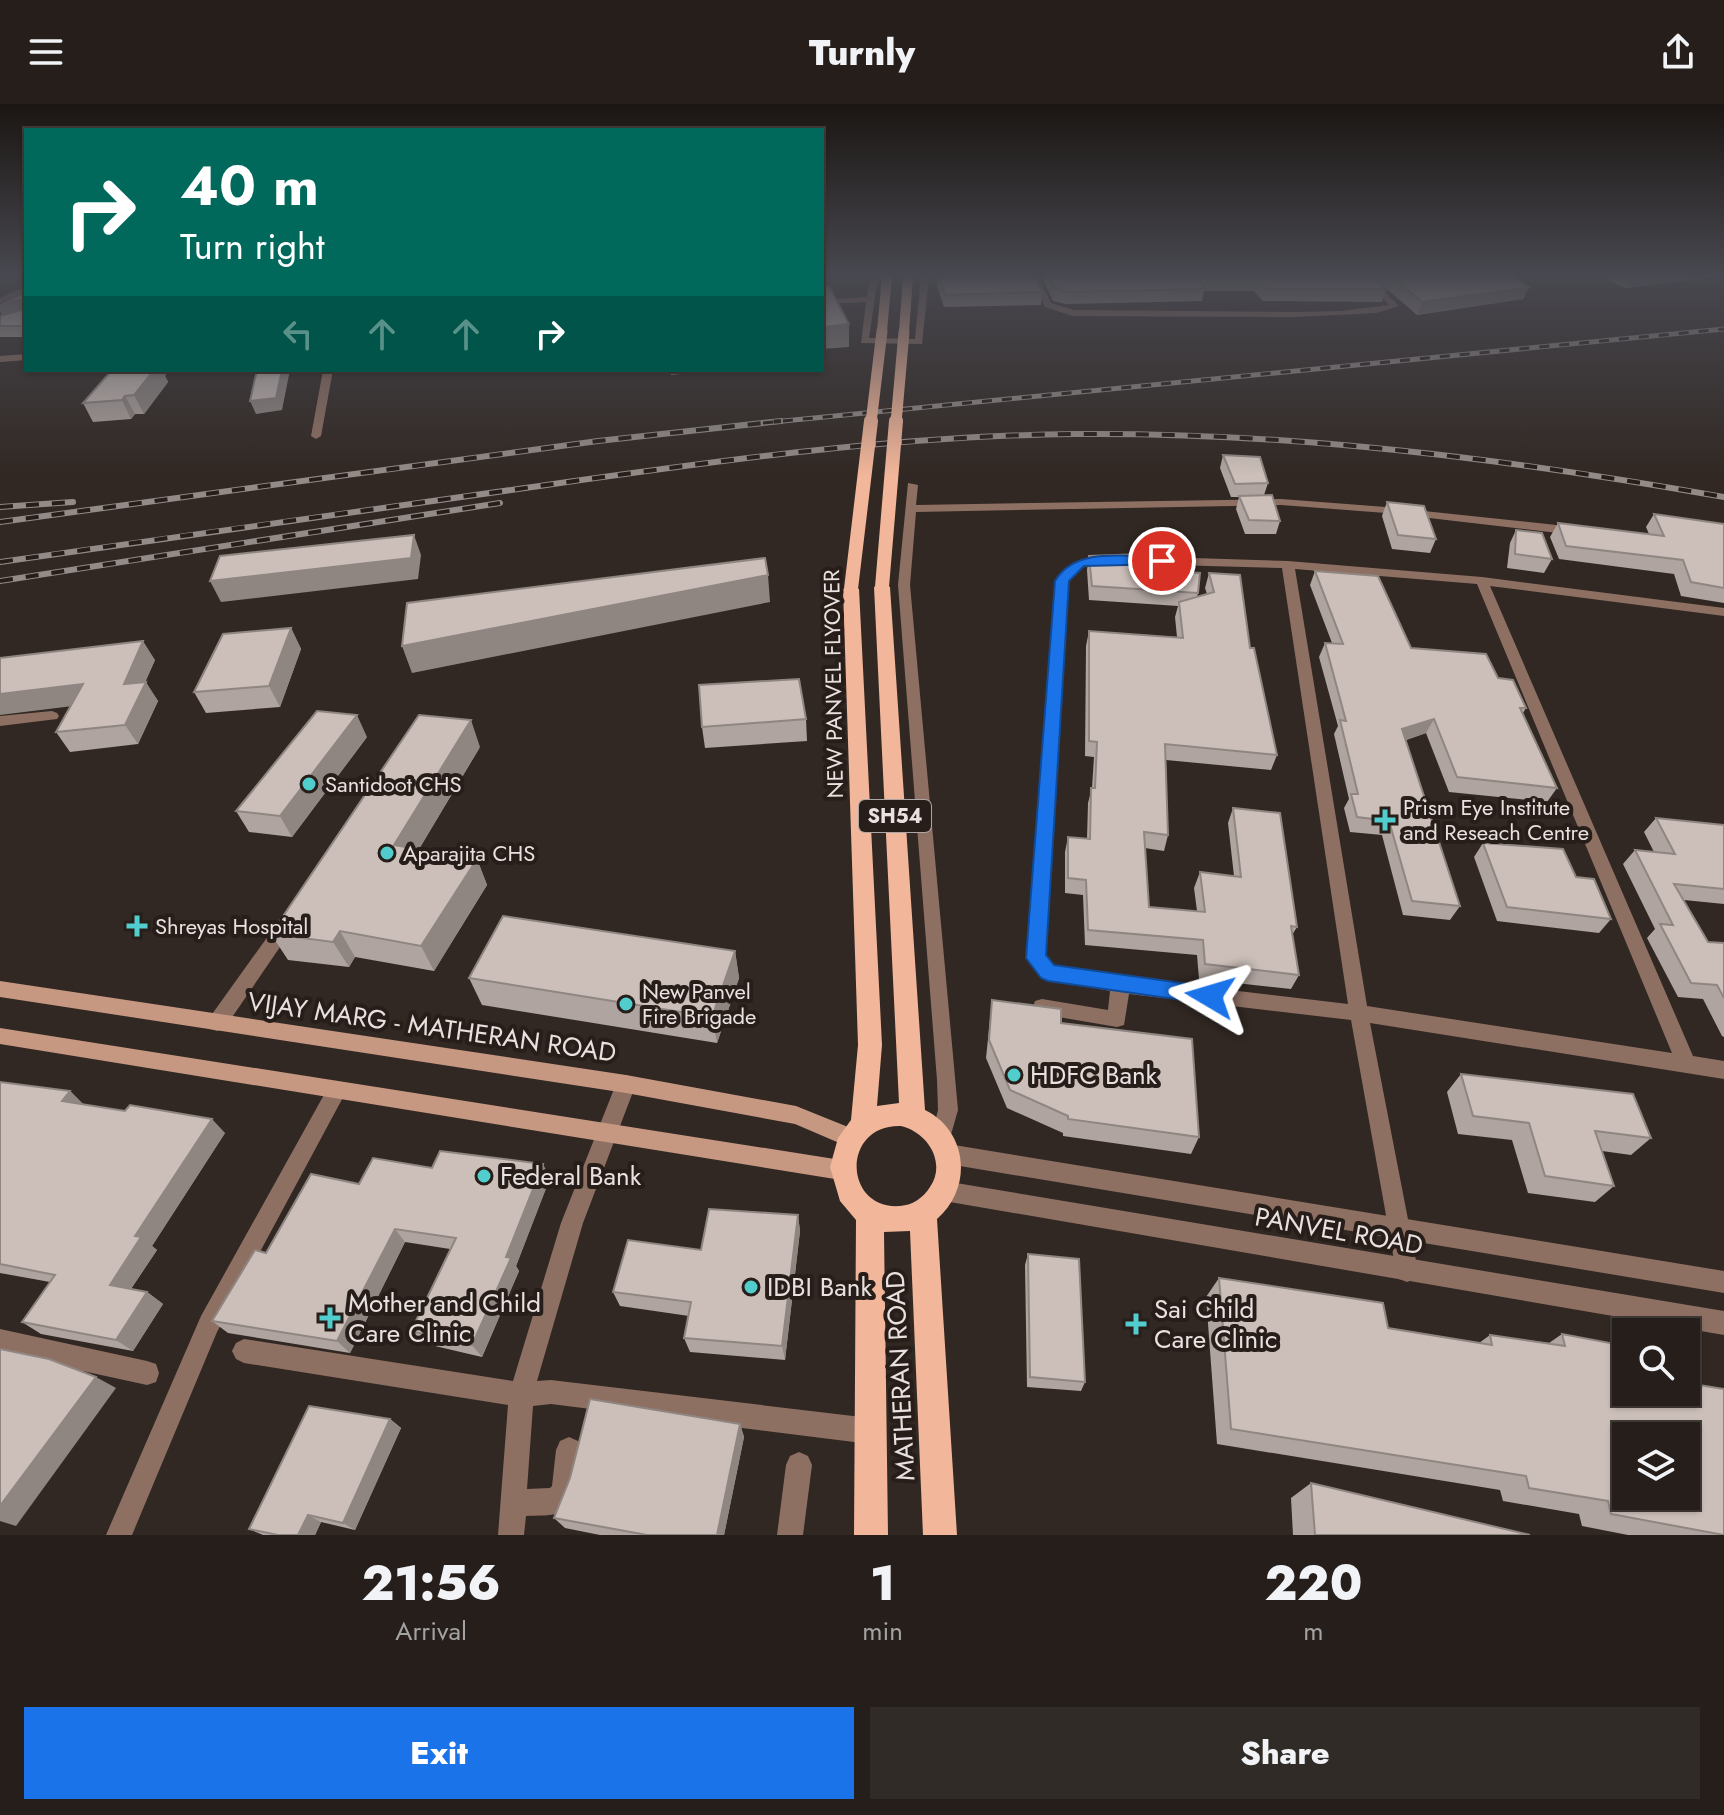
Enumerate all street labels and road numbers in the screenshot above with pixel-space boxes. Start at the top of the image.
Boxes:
street label: NEW PANVEL FLYOVER [815,569,851,799]
road number: SH54 [859,800,931,832]
street label: VIJAY MARG - MATHERAN ROAD [245,982,619,1072]
street label: PANVEL ROAD [1252,1198,1426,1264]
street label: MATHERAN ROAD [876,1270,924,1482]

